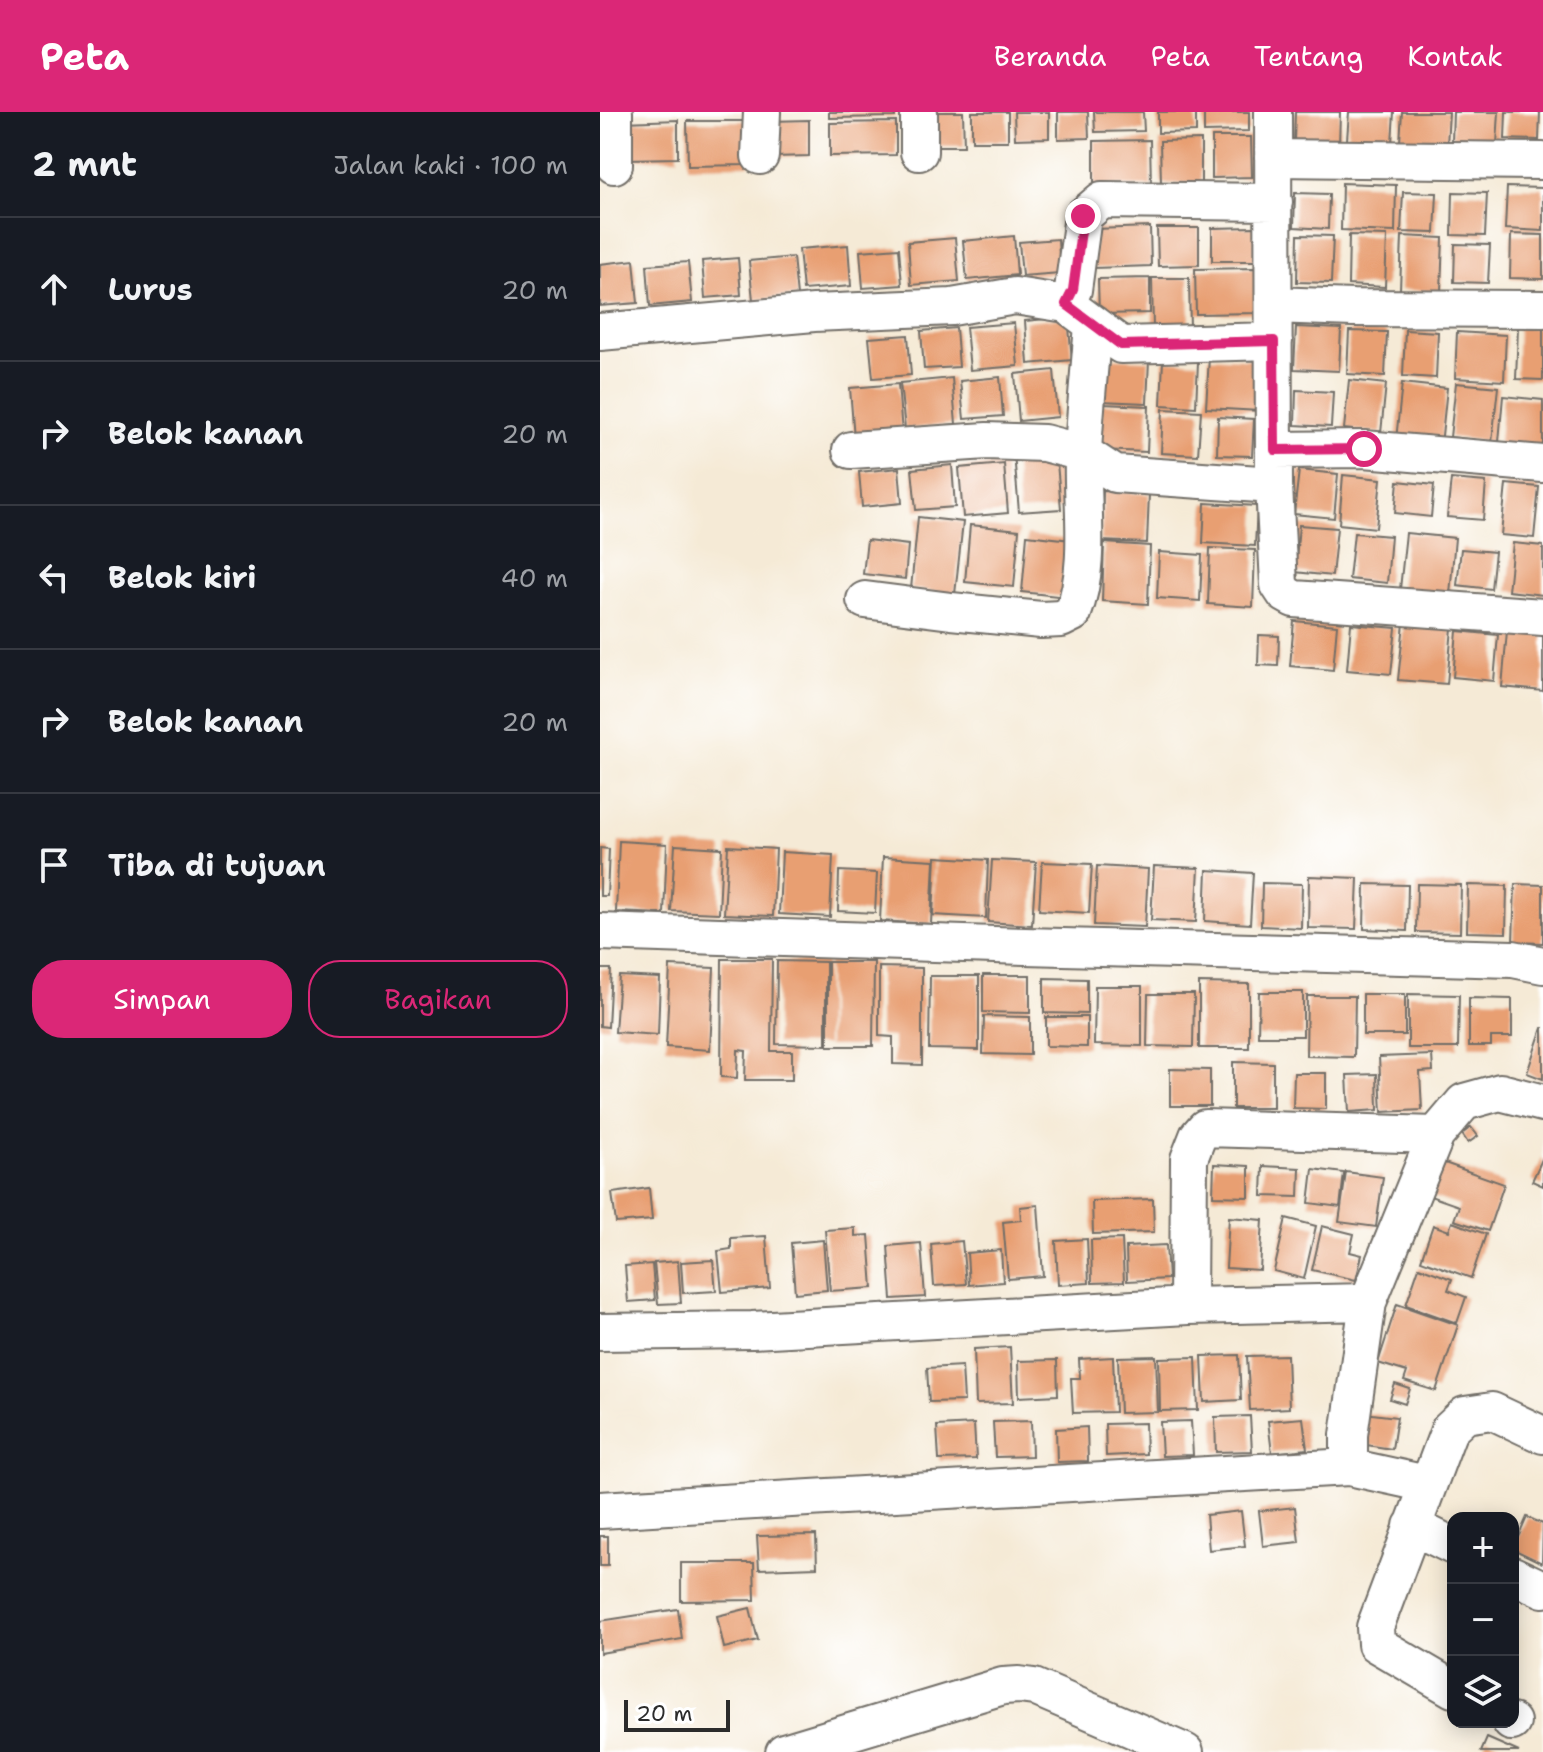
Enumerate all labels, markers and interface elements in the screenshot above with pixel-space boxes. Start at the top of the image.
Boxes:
text: Peta [40,31,129,82]
text: Beranda [994,37,1106,75]
text: Peta [1150,37,1210,75]
text: Tentang [1254,37,1363,75]
text: Kontak [1407,37,1503,75]
text: 2 mnt [32,141,137,187]
text: Jalan kaki · 100 m [333,147,568,182]
route end [1065,198,1101,234]
icon: ahead [32,267,76,311]
text: Lurus [108,269,193,310]
text: 20 m [501,272,568,307]
icon: right [32,411,76,455]
text: Belok kanan [108,413,303,454]
text: 20 m [501,416,568,451]
route start [1346,431,1382,467]
icon: left [32,555,76,599]
text: Belok kiri [108,557,256,598]
text: 40 m [501,560,568,595]
icon: right [32,699,76,743]
text: Belok kanan [108,701,303,742]
text: 20 m [501,704,568,739]
icon: arrive [32,843,76,887]
text: Tiba di tujuan [108,845,326,886]
button: Simpan [32,960,292,1038]
button: Bagikan [308,960,568,1038]
map controls [1447,1512,1519,1728]
button: + [1447,1512,1519,1584]
button: − [1447,1584,1519,1656]
button: layers [1447,1656,1519,1728]
scale bar [624,1696,730,1732]
text: 20 m [636,1699,693,1728]

